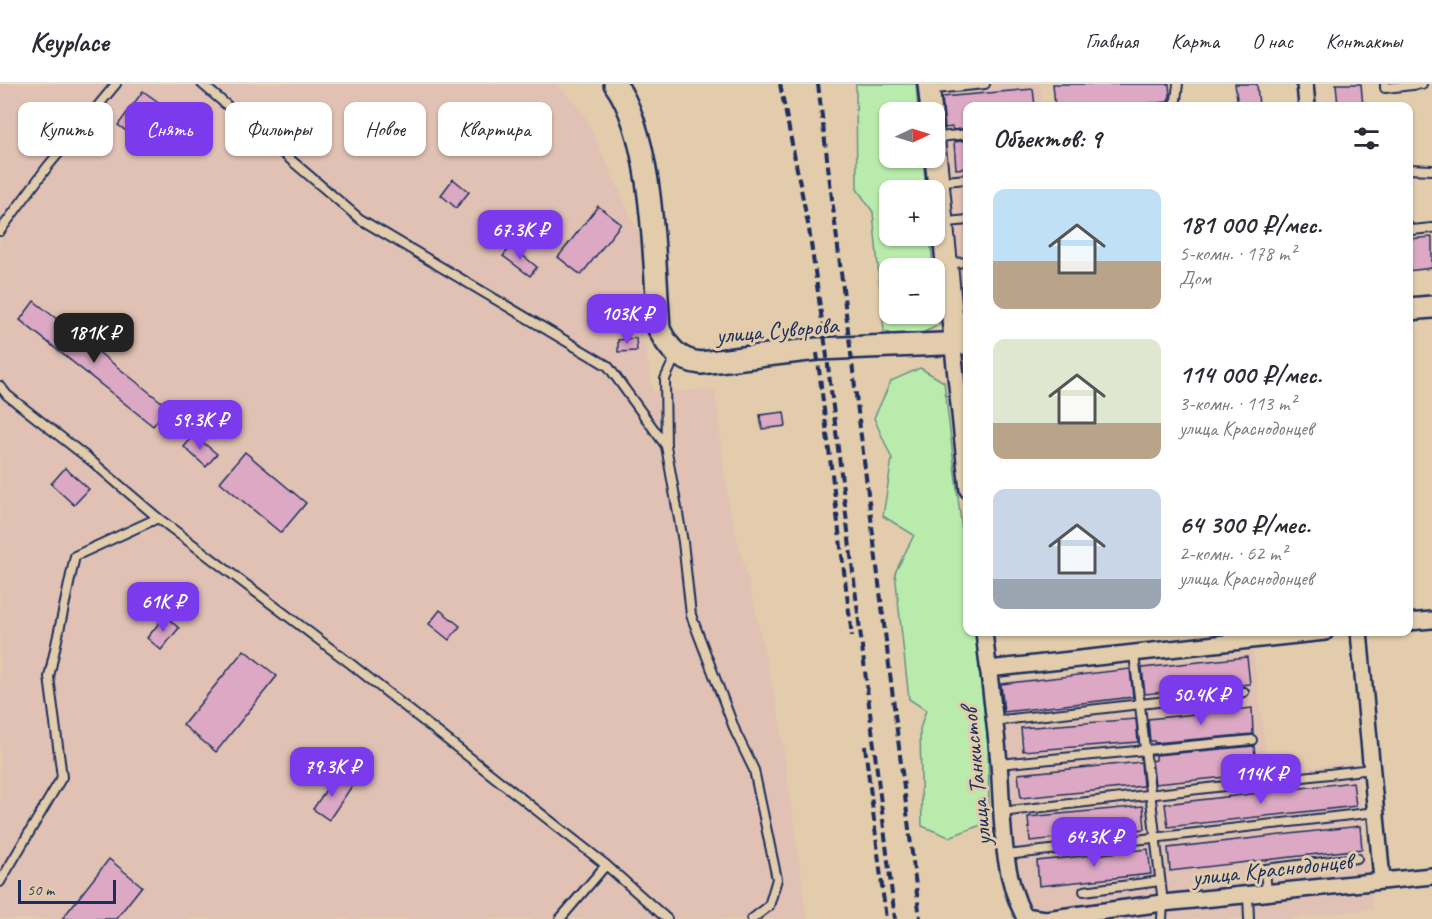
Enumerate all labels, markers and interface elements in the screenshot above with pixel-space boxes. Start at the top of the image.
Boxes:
text: Keyplace [30,24,109,59]
text: Главная [1085,28,1138,54]
text: Карта [1171,28,1219,54]
text: О нас [1252,28,1293,54]
text: Контакты [1326,28,1402,54]
chip: Купить [18,102,113,156]
chip: Снять [125,102,213,156]
chip: Фильтры [225,102,332,156]
chip: Новое [344,102,426,156]
chip: Квартира [438,102,552,156]
north arrow [879,102,945,168]
map controls [879,102,945,324]
text: Объектов: 9 [993,122,1101,155]
icon: filters [1350,122,1383,155]
button: + [879,180,945,246]
text: 181 000 ₽/мес. [1179,208,1322,241]
pin: 67.3K ₽ [465,210,575,261]
icon: home [1041,213,1113,285]
text: 67.3K ₽ [492,217,548,242]
text: 5-комн. · 178 m² [1179,241,1296,266]
button: − [879,258,945,324]
text: Дом [1179,266,1211,291]
pin: 103K ₽ [578,294,676,345]
text: 103K ₽ [601,301,653,326]
street label: улица Суворова [713,310,841,350]
pin: 181K ₽ [45,313,143,364]
text: 181K ₽ [68,320,120,345]
text: 114 000 ₽/мес. [1179,358,1322,391]
icon: home [1041,363,1113,435]
text: 3-комн. · 113 m² [1179,391,1296,416]
pin: 59.3K ₽ [145,400,255,451]
text: 59.3K ₽ [172,407,228,432]
text: улица Краснодонцев [1179,416,1313,441]
text: 64 300 ₽/мес. [1179,508,1310,541]
icon: home [1041,513,1113,585]
text: 2-комн. · 62 m² [1179,541,1287,566]
text: улица Краснодонцев [1179,566,1313,591]
pin: 61K ₽ [121,582,205,633]
text: 61K ₽ [141,589,185,614]
pin: 50.4K ₽ [1146,675,1256,726]
text: 50.4K ₽ [1173,682,1229,707]
street label: улица Танкистов [953,701,998,849]
pin: 79.3K ₽ [277,747,387,798]
text: 79.3K ₽ [304,754,360,779]
pin: 114K ₽ [1212,754,1310,805]
text: 114K ₽ [1235,761,1287,786]
pin: 64.3K ₽ [1039,817,1149,868]
text: 64.3K ₽ [1066,824,1122,849]
street label: улица Краснодонцев [1189,845,1358,893]
scale bar [18,877,116,904]
text: 50 m [27,880,54,900]

